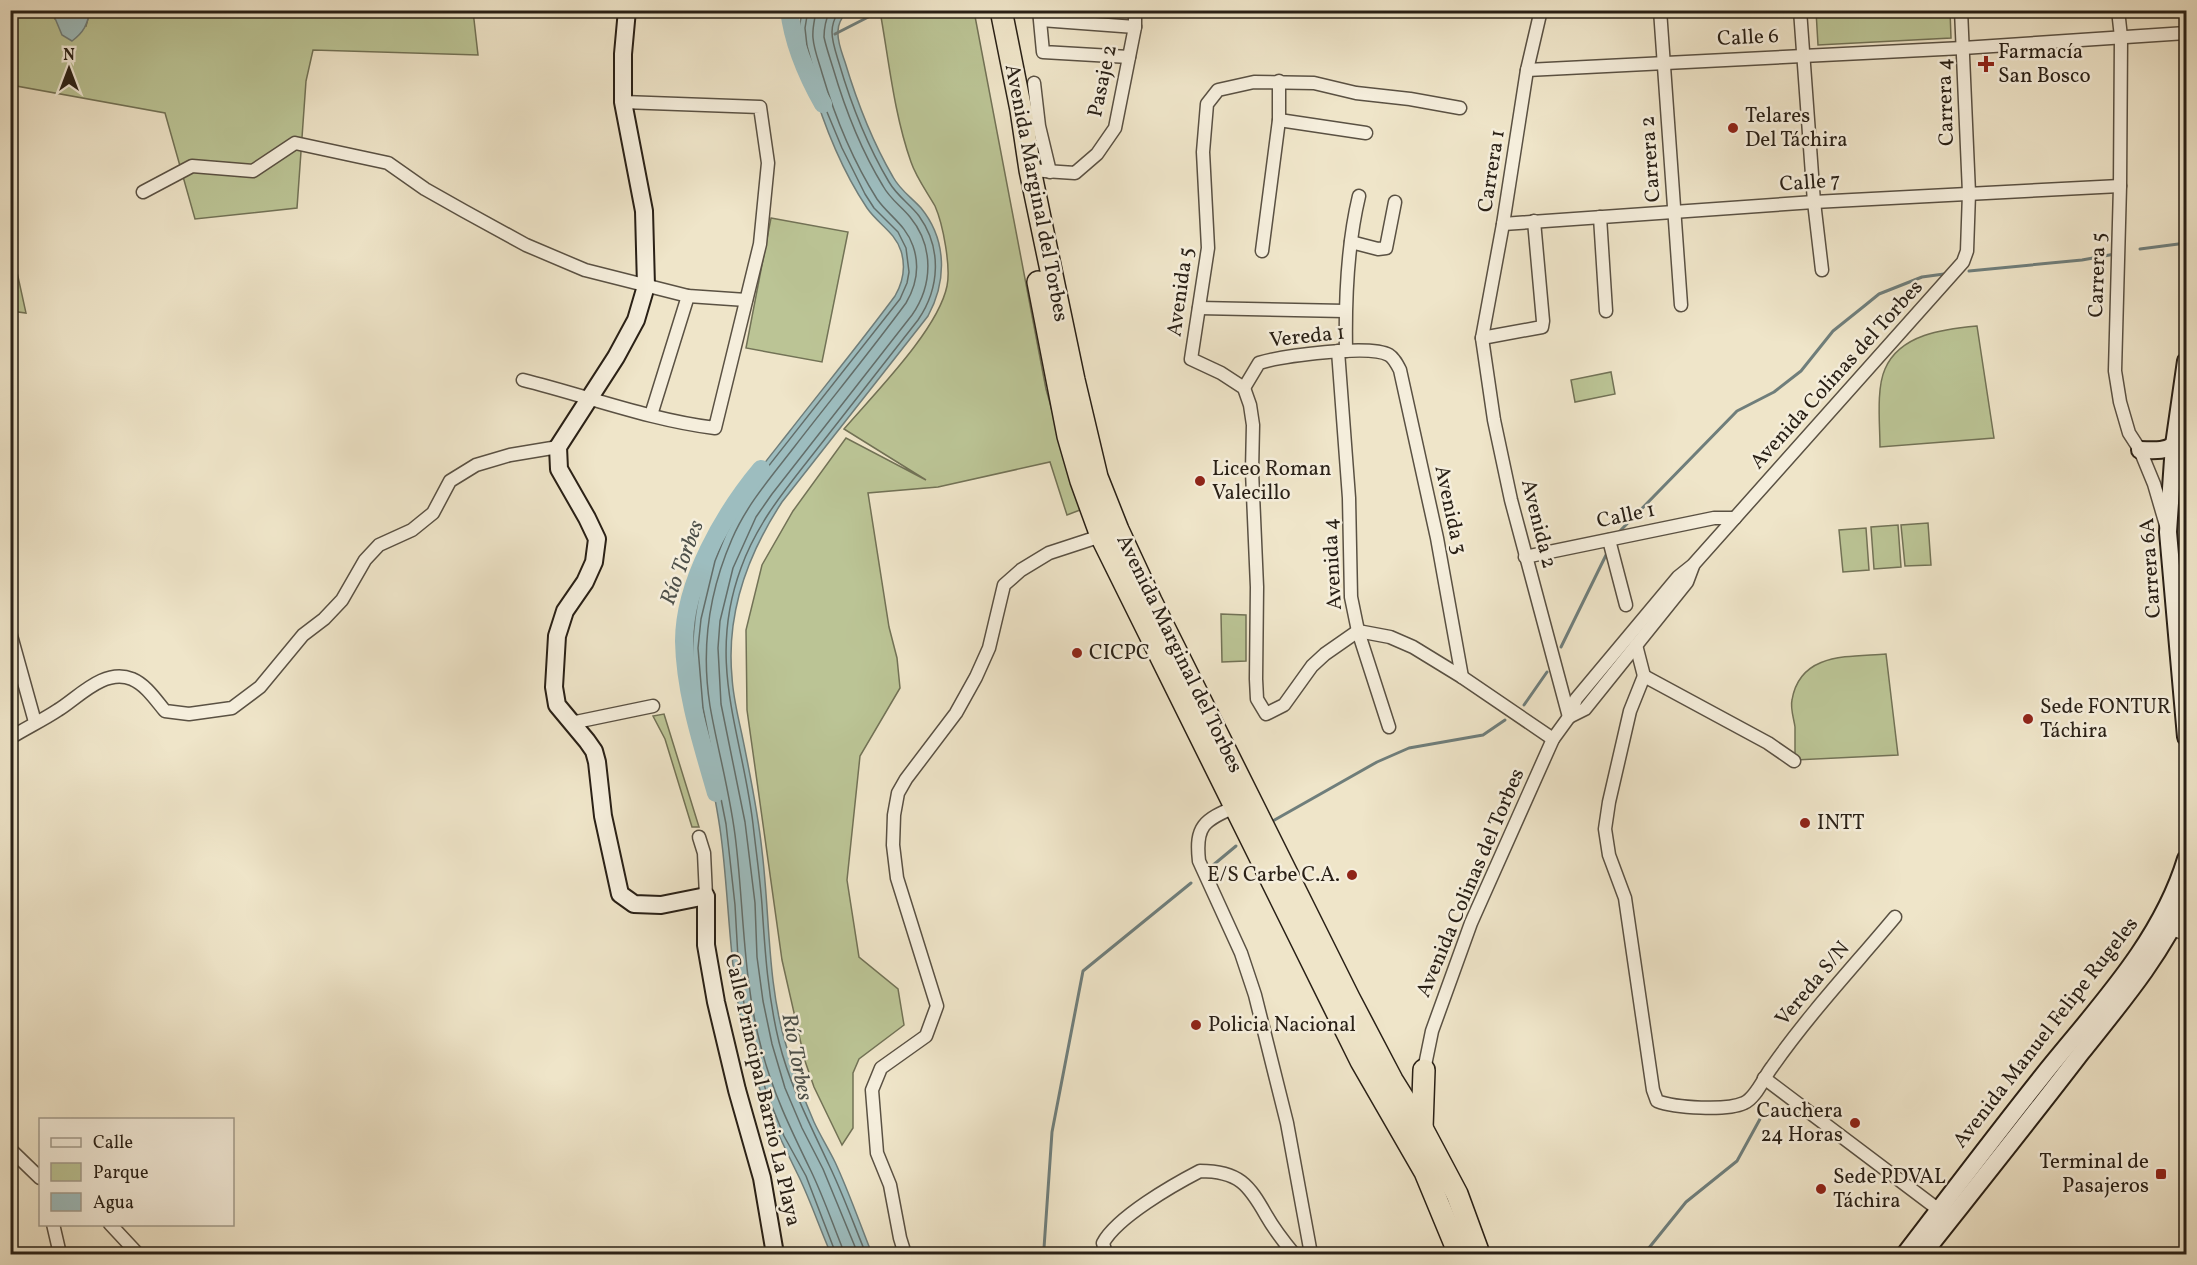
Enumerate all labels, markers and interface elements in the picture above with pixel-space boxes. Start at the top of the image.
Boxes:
street label: Calle 6 [1717,22,1779,54]
place label: Farmacía San Bosco [1998,38,2091,91]
north arrow [39,39,99,99]
street label: Pasaje 2 [1081,42,1125,120]
text: N [63,45,75,67]
marker: Farmacía San Bosco [1979,57,1993,71]
street label: Carrera 4 [1930,58,1962,146]
street label: Avenida Marginal del Torbes [997,62,1075,324]
place label: Telares Del Táchira [1745,102,1848,155]
street label: Carrera 2 [1634,115,1668,203]
marker: Telares Del Táchira [1726,121,1740,135]
street label: Carrera 1 [1471,128,1513,214]
street label: Calle 7 [1779,166,1841,200]
street label: Carrera 5 [2082,232,2114,318]
street label: Avenida 5 [1160,246,1202,338]
street label: Avenida Colinas del Torbes [1744,274,1930,476]
street label: Vereda 1 [1268,319,1346,355]
place label: Liceo Roman Valecillo [1212,455,1332,508]
street label: Avenida 3 [1426,463,1474,557]
marker: Liceo Roman Valecillo [1193,474,1207,488]
street label: Avenida 2 [1513,476,1563,572]
street label: Calle 1 [1594,496,1658,536]
water label: Río Torbes [653,516,713,610]
street label: Avenida 4 [1316,517,1350,611]
street label: Carrera 6A [2133,517,2169,619]
street label: Avenida Marginal del Torbes [1109,530,1249,778]
place label: CICPC [1089,639,1150,668]
marker: CICPC [1070,646,1084,660]
place label: Sede FONTUR Táchira [2040,693,2171,746]
marker: Sede FONTUR Táchira [2021,712,2035,726]
street label: Avenida Colinas del Torbes [1410,764,1532,1002]
place label: INTT [1817,809,1865,838]
marker: INTT [1798,816,1812,830]
place label: E/S Carbe C.A. [1207,861,1340,890]
marker: E/S Carbe C.A. [1345,868,1359,882]
street label: Avenida Manuel Felipe Rugeles [1946,911,2146,1155]
street label: Vereda S/N [1769,935,1857,1033]
street label: Calle Principal Barrio La Playa [717,951,807,1229]
water label: Río Torbes [772,1011,820,1103]
place label: Policia Nacional [1208,1011,1356,1040]
marker: Policia Nacional [1189,1018,1203,1032]
place label: Cauchera 24 Horas [1756,1097,1843,1150]
marker: Cauchera 24 Horas [1848,1116,1862,1130]
legend [39,1118,234,1226]
text: Calle [93,1131,133,1156]
place label: Terminal de Pasajeros [2039,1148,2149,1201]
text: Parque [93,1161,148,1186]
place label: Sede PDVAL Táchira [1833,1163,1946,1216]
marker: Terminal de Pasajeros [2154,1167,2168,1181]
marker: Sede PDVAL Táchira [1814,1182,1828,1196]
text: Agua [93,1191,134,1216]

